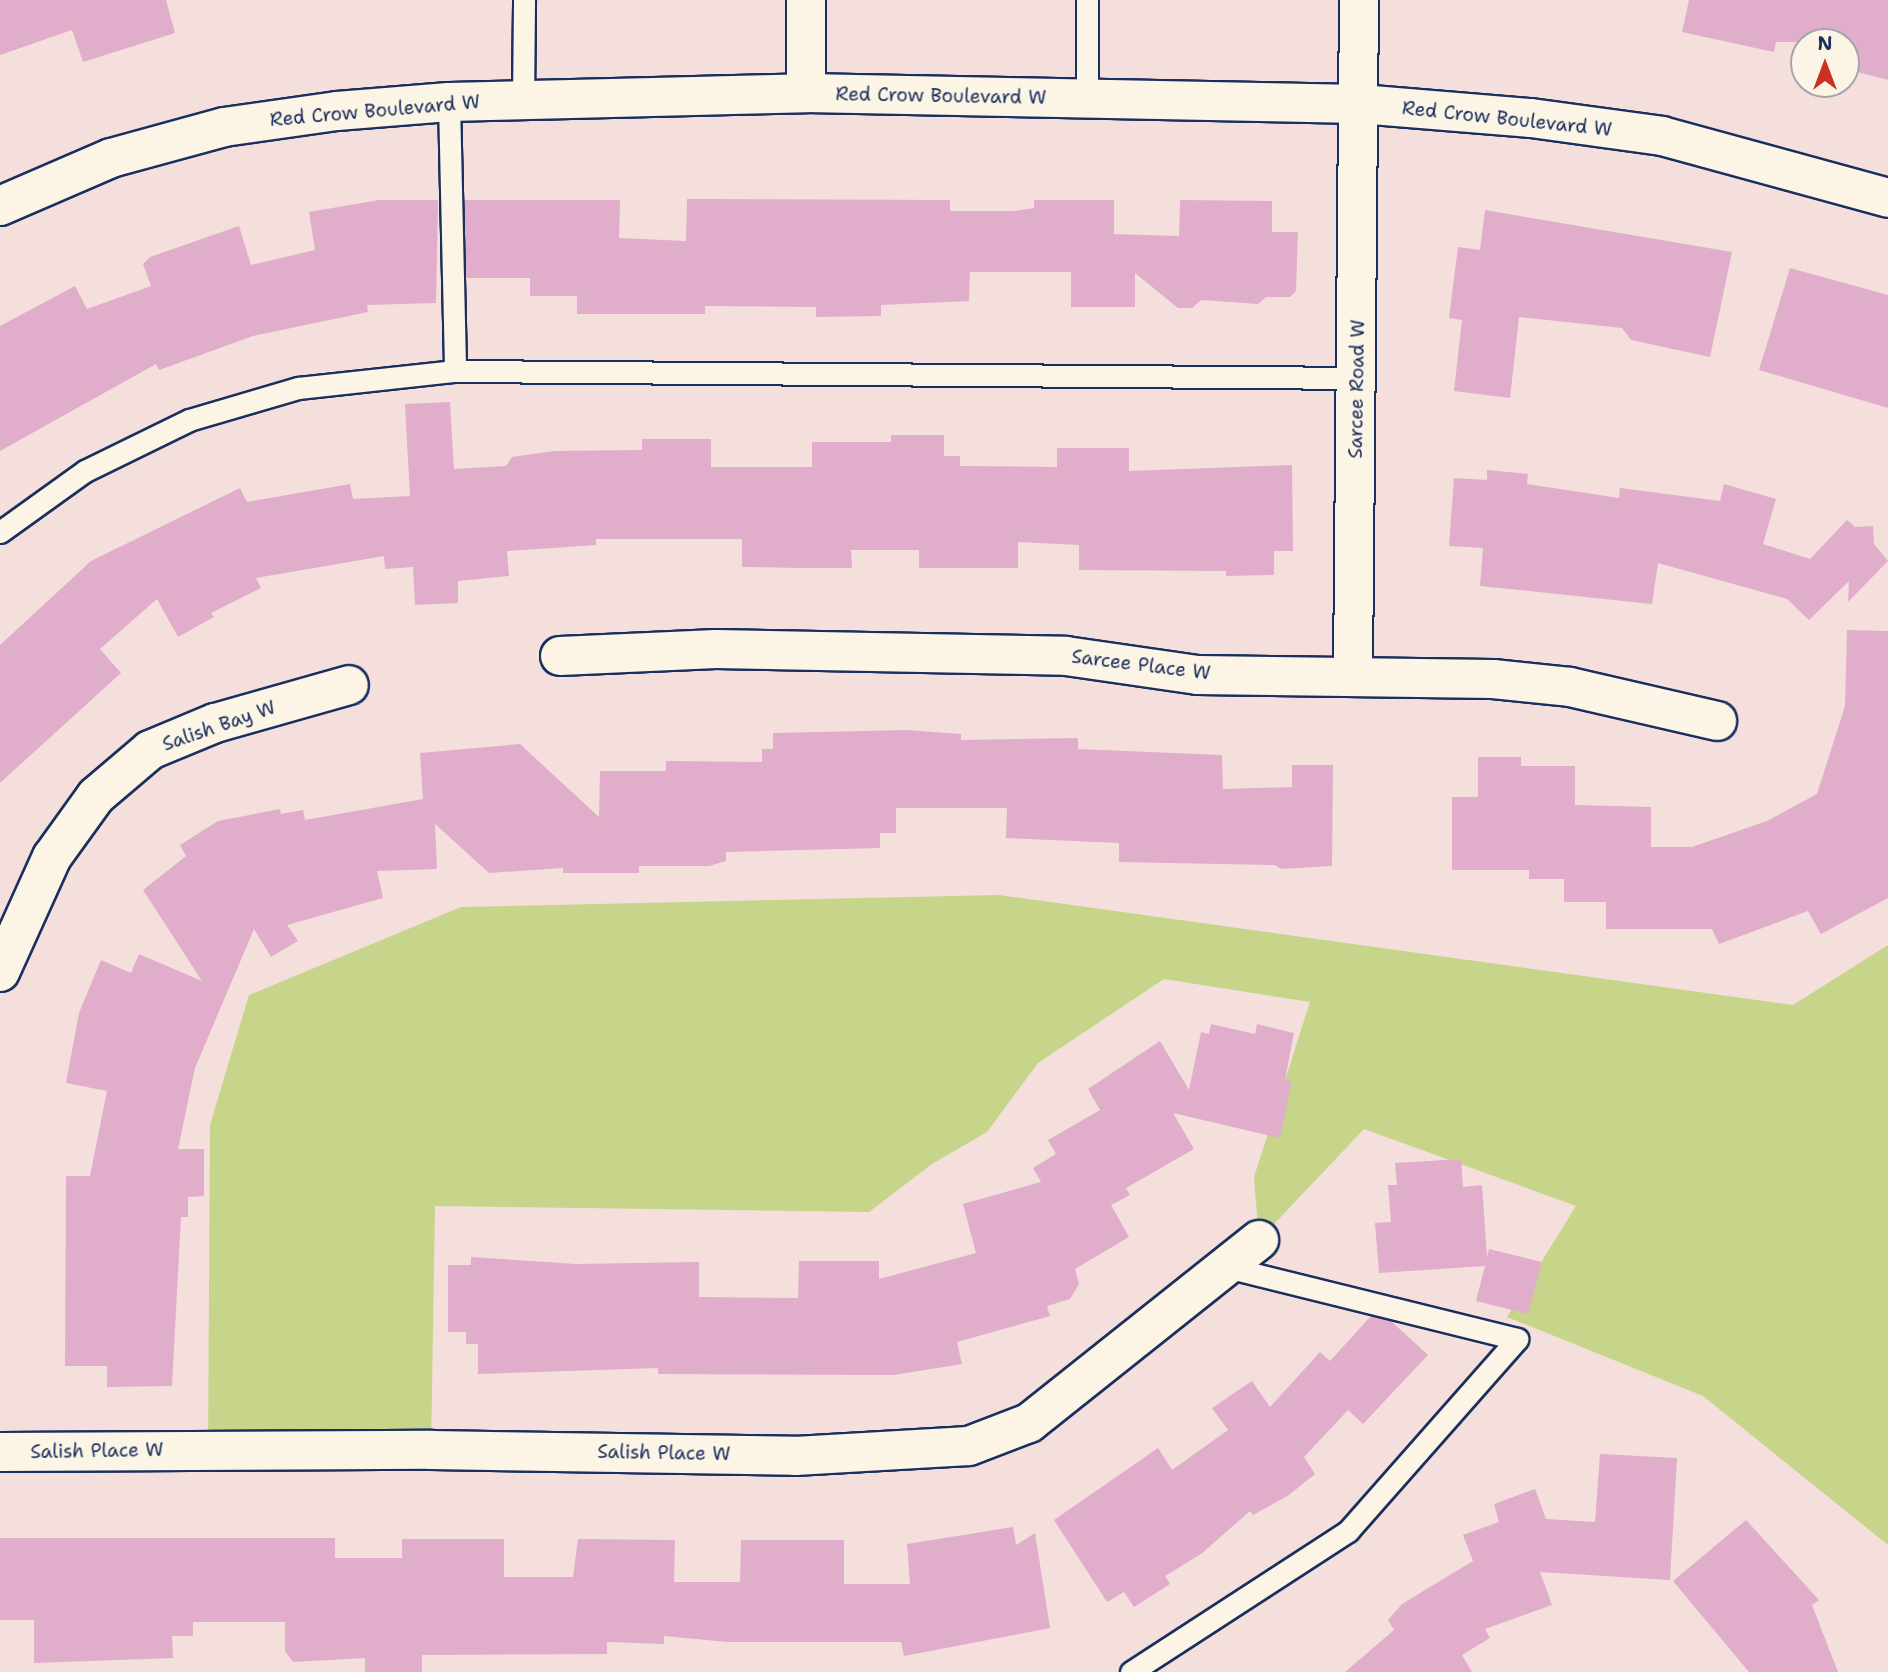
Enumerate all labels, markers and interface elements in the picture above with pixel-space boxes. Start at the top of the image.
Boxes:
north arrow [1790,28,1860,98]
text: N [1817,31,1833,56]
street label: Red Crow Boulevard W [835,83,1047,109]
street label: Red Crow Boulevard W [269,90,481,132]
street label: Red Crow Boulevard W [1401,97,1613,141]
street label: Sarcee Road W [1344,319,1370,459]
street label: Sarcee Place W [1070,645,1212,685]
street label: Salish Bay W [159,696,279,756]
street label: Salish Place W [30,1438,164,1464]
street label: Salish Place W [597,1440,731,1466]

